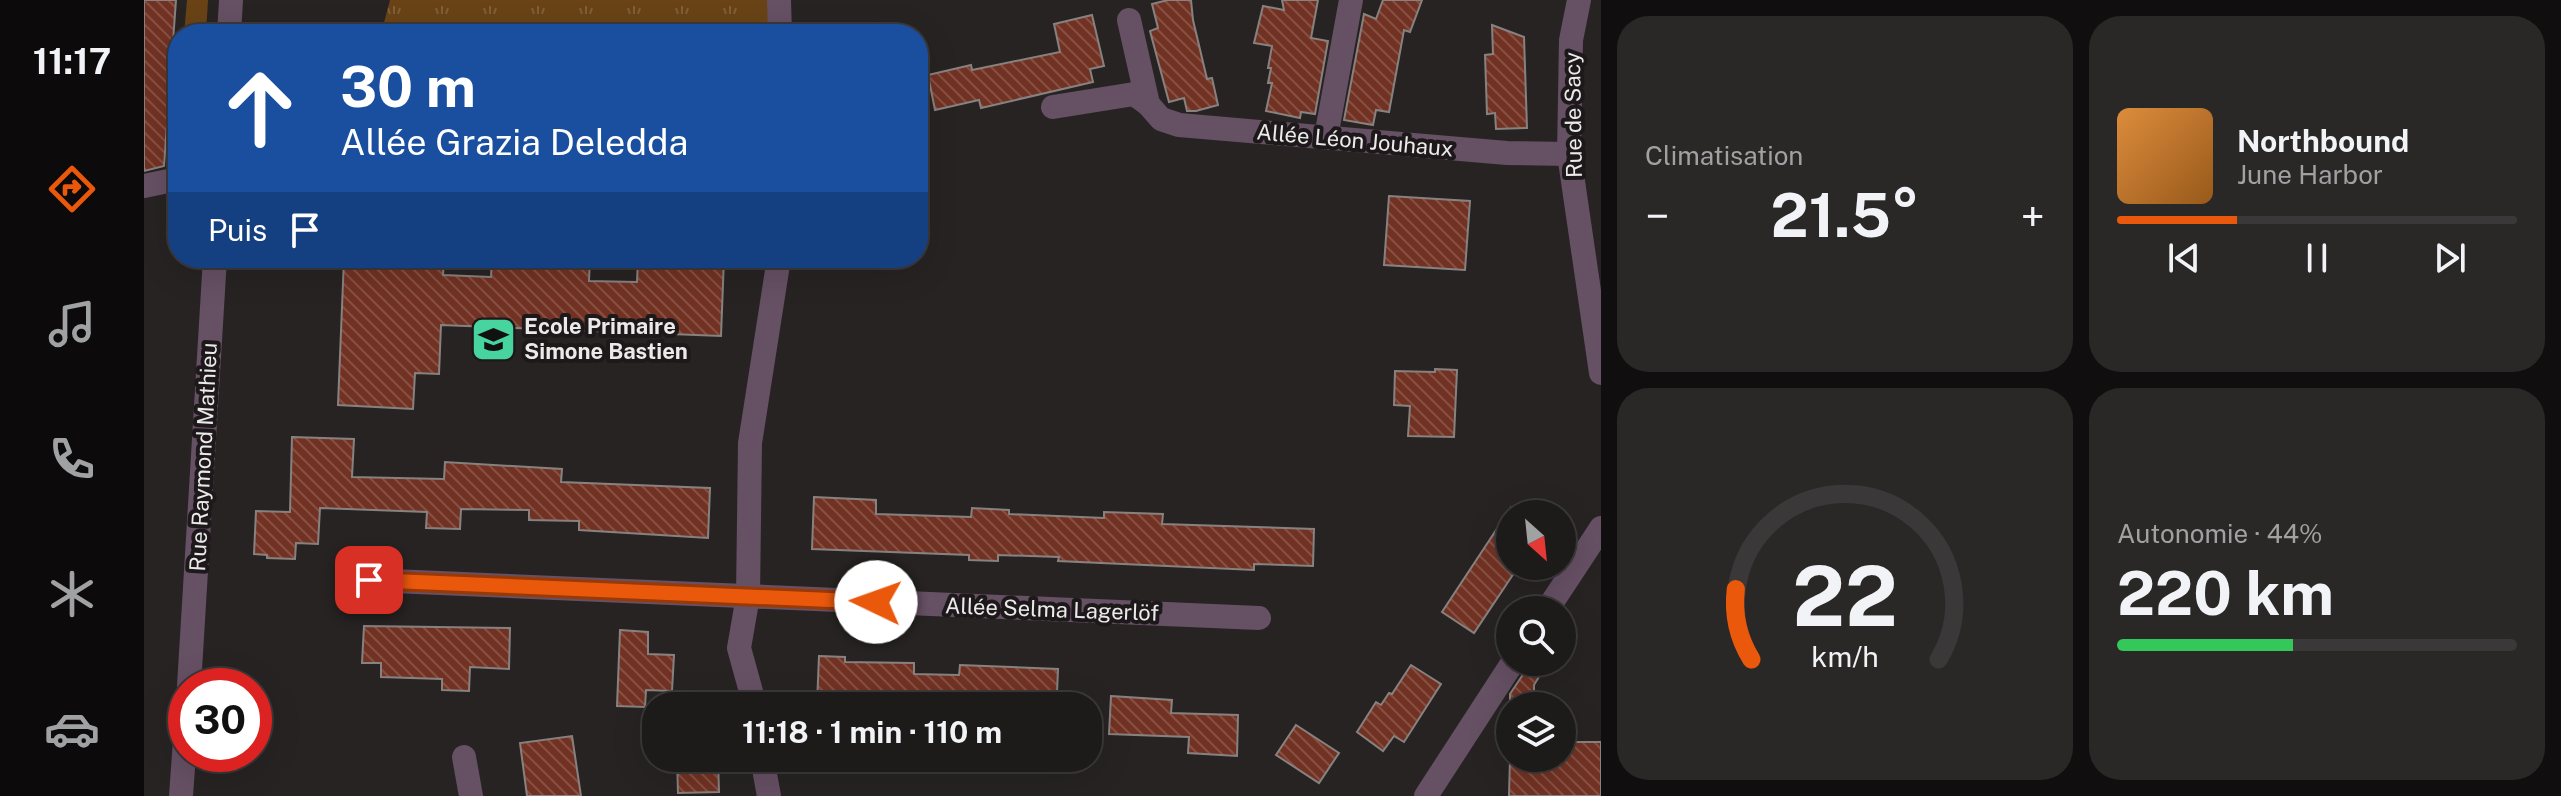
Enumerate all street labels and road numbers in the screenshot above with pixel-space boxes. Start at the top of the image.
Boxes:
street label: Rue de Sacy [1559,52,1587,178]
street label: Allée Léon Jouhaux [1256,118,1454,162]
street label: Rue Raymond Mathieu [184,342,222,572]
street label: Allée Selma Lagerlöf [945,592,1160,626]

